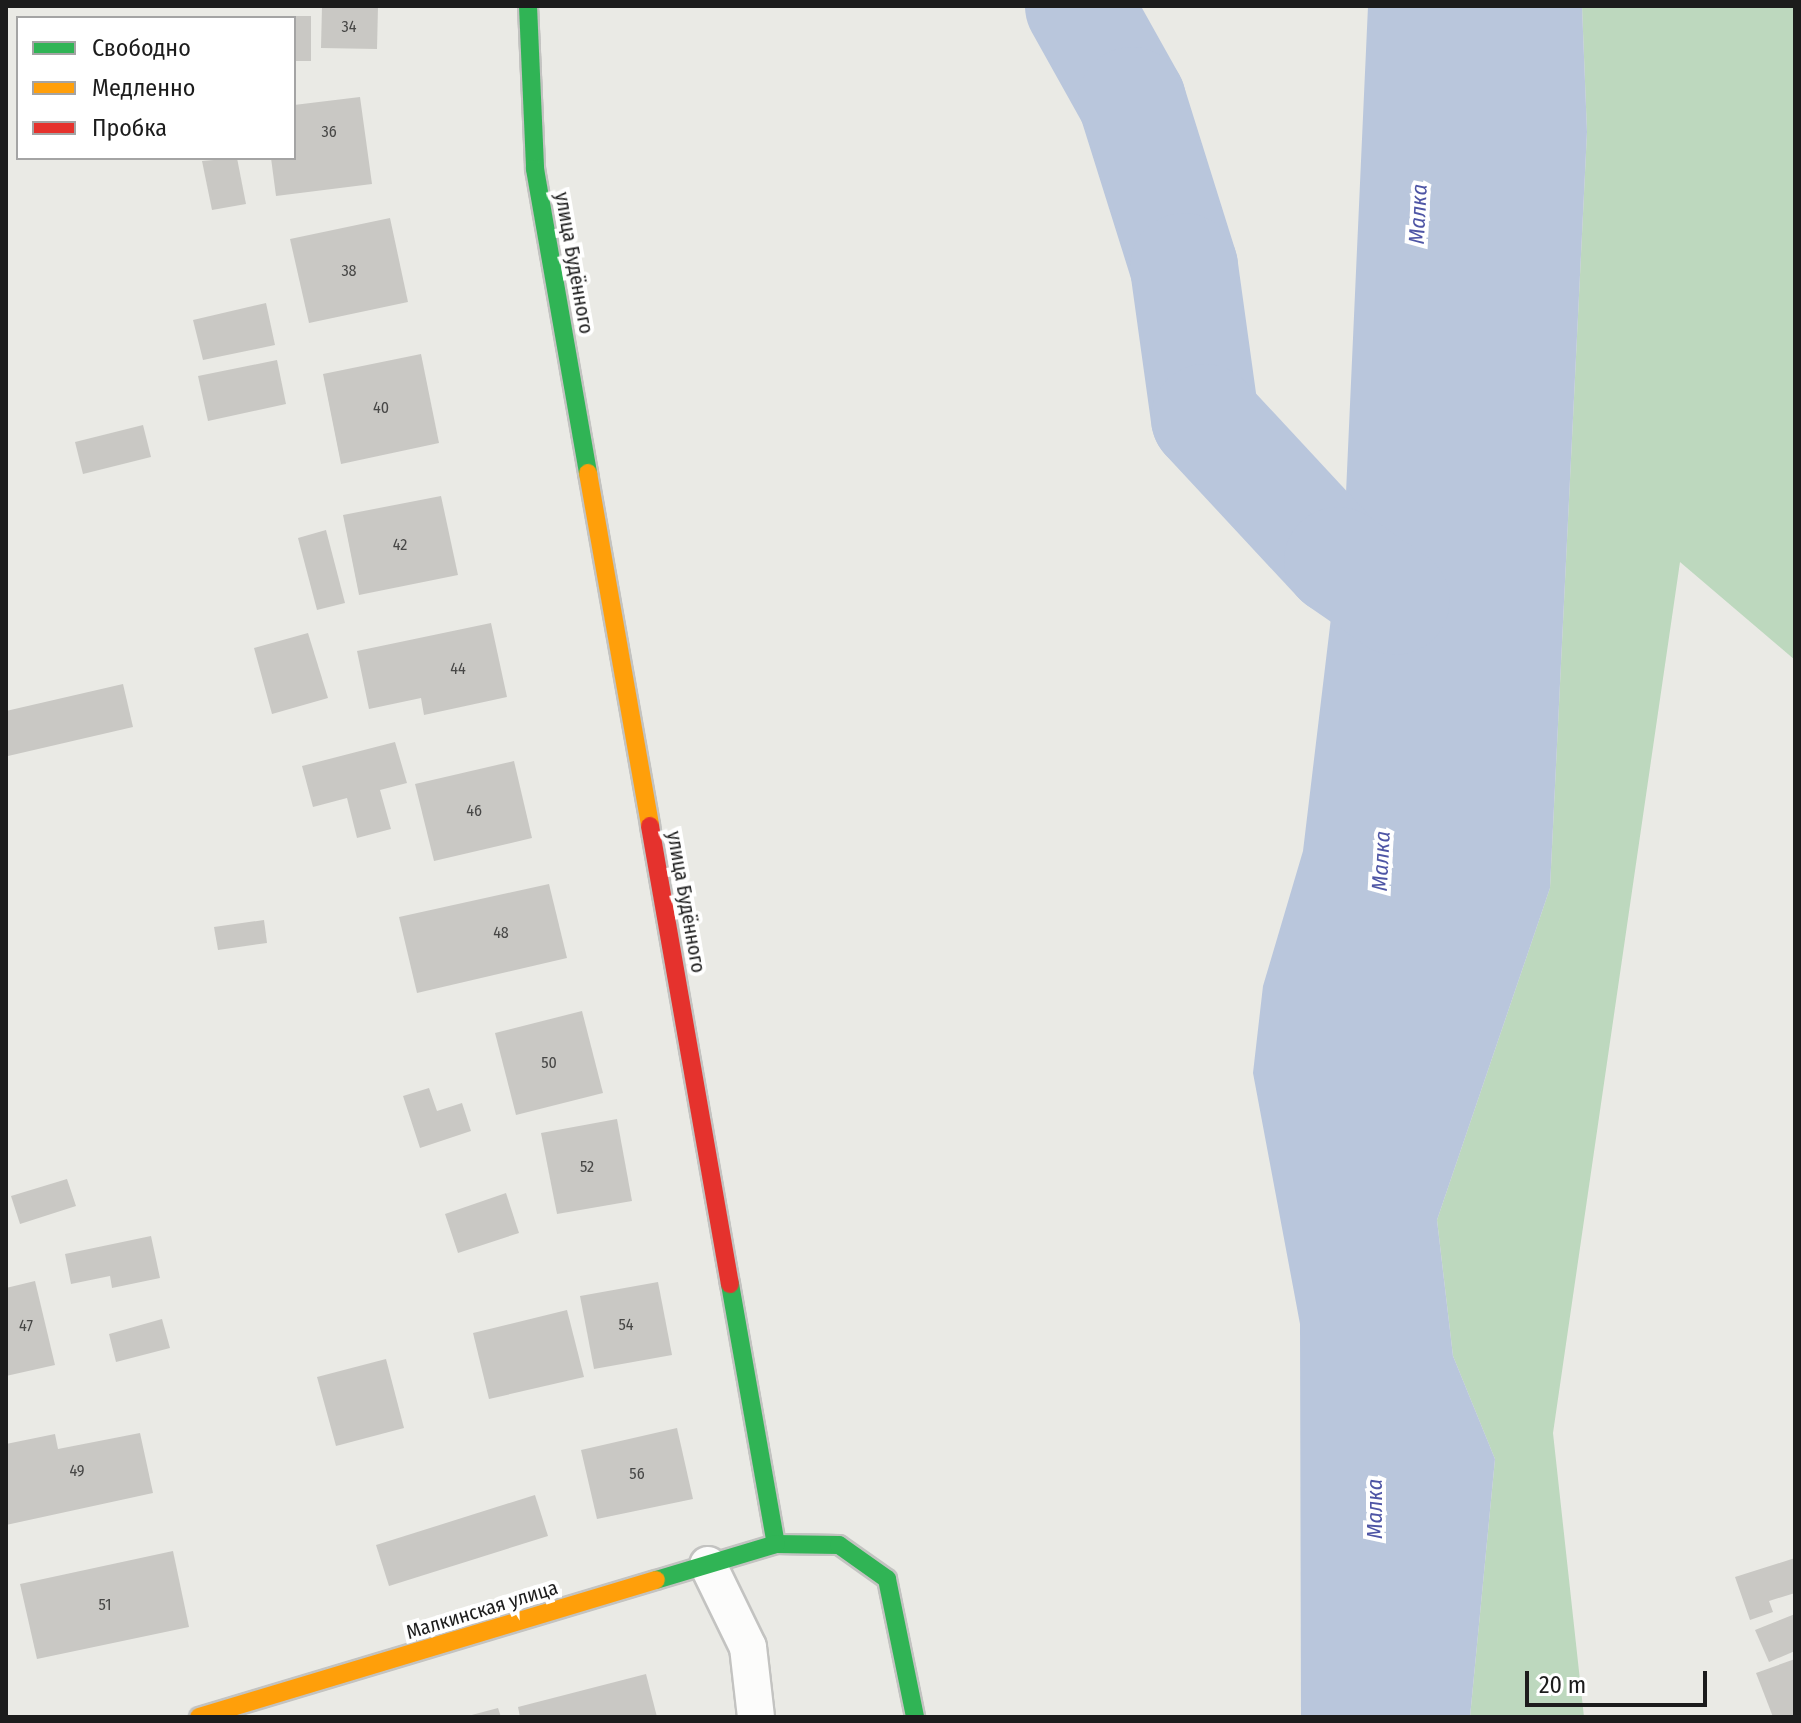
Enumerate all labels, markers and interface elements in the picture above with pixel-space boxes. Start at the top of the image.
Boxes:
legend [16,16,296,160]
house number: 34 [342,17,356,37]
text: Свободно [92,34,191,62]
text: Медленно [92,74,195,102]
text: Пробка [92,114,167,142]
house number: 36 [321,122,337,142]
water label: Малка [1403,183,1433,245]
street label: улица Будённого [550,190,598,336]
house number: 38 [341,261,357,281]
house number: 40 [373,398,389,418]
house number: 42 [393,535,407,555]
house number: 44 [450,659,466,679]
house number: 46 [466,801,482,821]
street label: улица Будённого [662,829,710,975]
water label: Малка [1366,830,1396,892]
house number: 48 [493,923,509,943]
house number: 50 [541,1053,557,1073]
house number: 52 [580,1157,594,1177]
house number: 54 [618,1315,634,1335]
house number: 47 [19,1316,33,1336]
house number: 49 [69,1461,85,1481]
house number: 56 [629,1464,645,1484]
water label: Малка [1362,1479,1388,1539]
street label: Малкинская улица [403,1576,561,1644]
house number: 51 [99,1595,111,1615]
scale bar [1529,1655,1711,1705]
text: 20 m [1539,1671,1586,1699]

